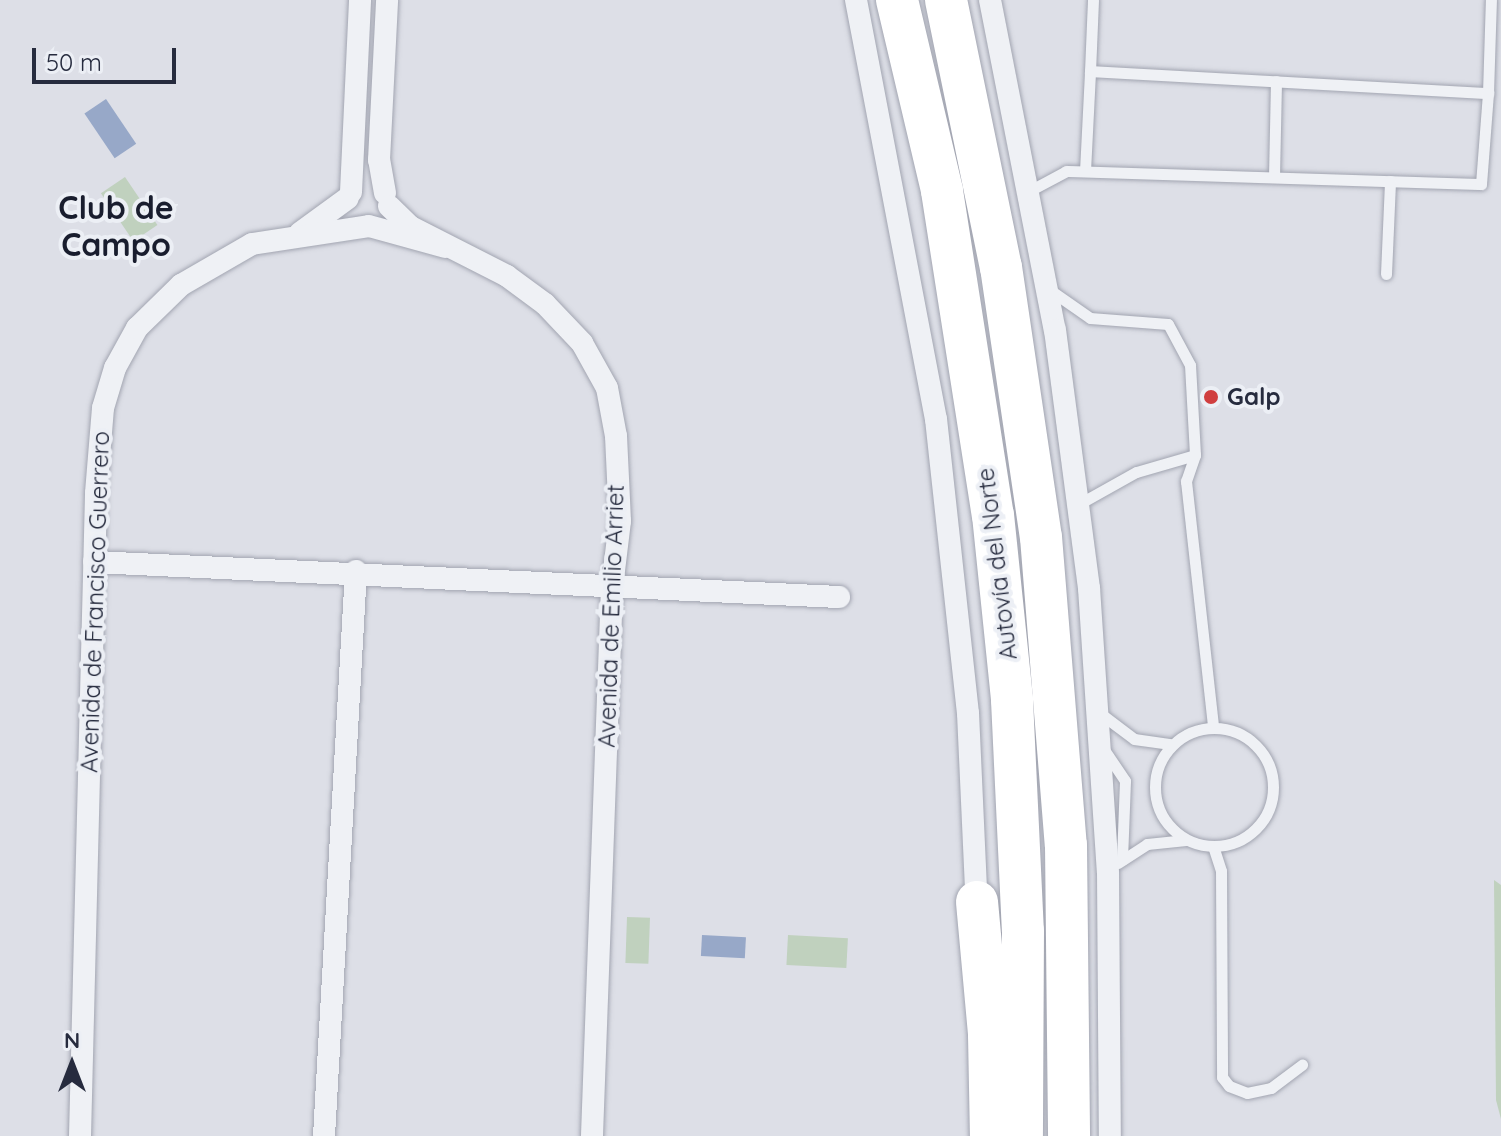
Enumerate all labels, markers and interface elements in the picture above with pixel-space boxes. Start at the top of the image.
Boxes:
scale bar [36,32,180,82]
text: 50 m [46,47,102,77]
district label: Club de Campo [58,189,174,264]
place label: Galp [1227,383,1281,411]
marker: Galp [1202,388,1220,406]
street label: Avenida de Francisco Guerrero [75,431,115,773]
street label: Autovía del Norte [971,466,1023,662]
street label: Avenida de Emilio Arriet [592,484,630,748]
north arrow [32,1024,112,1104]
text: N [64,1026,80,1054]

